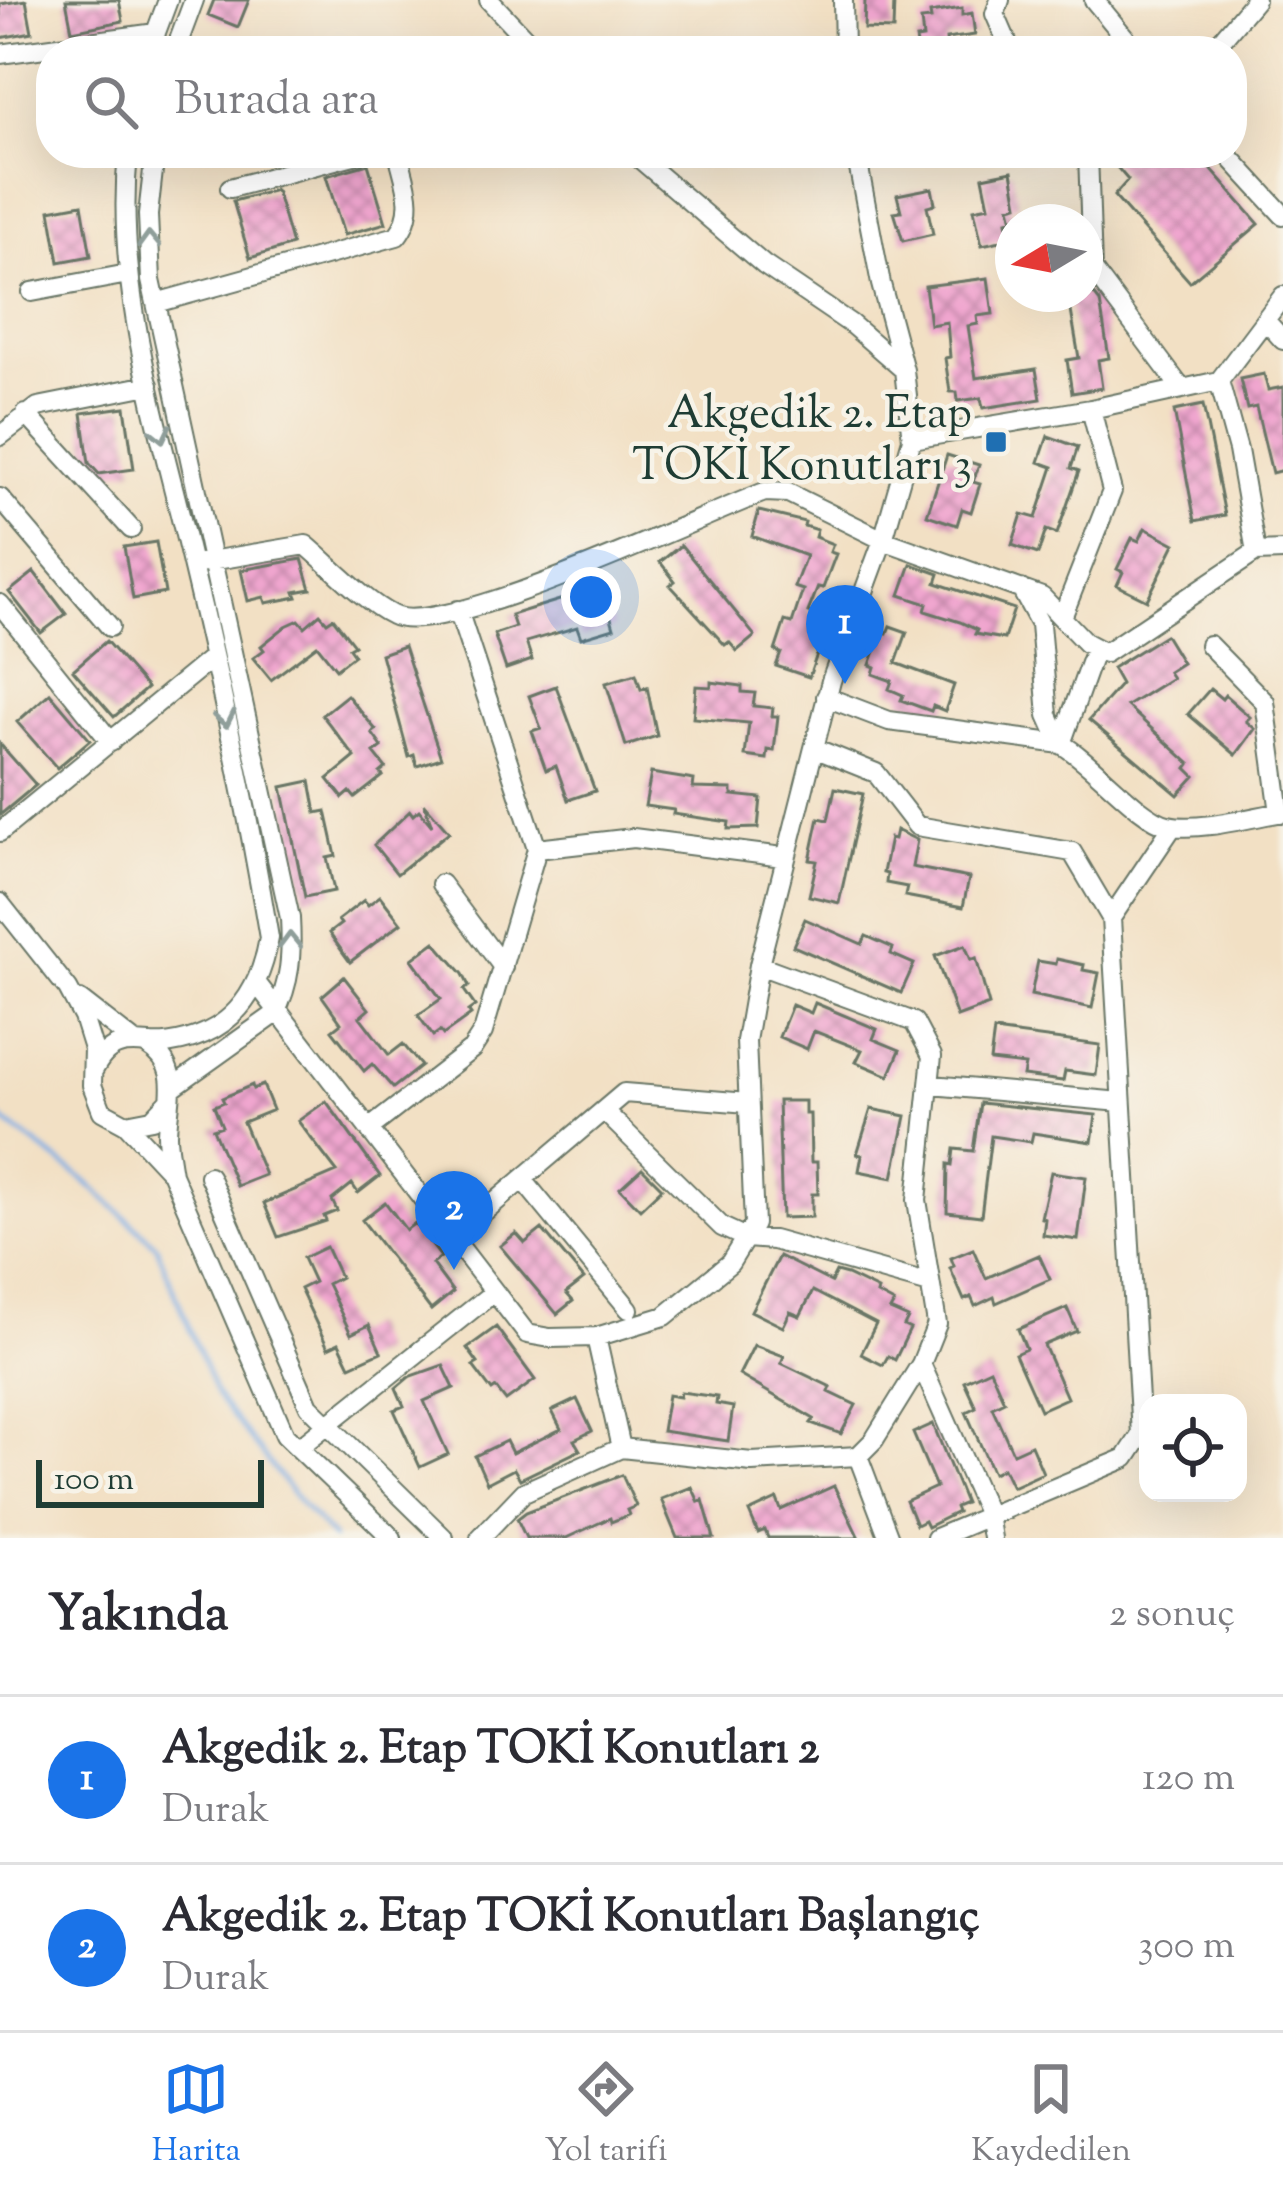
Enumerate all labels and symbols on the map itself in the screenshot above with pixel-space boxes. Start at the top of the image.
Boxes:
north arrow [995,204,1103,312]
one-way arrow [136,230,162,249]
place label: Akgedik 2. Etap TOKİ Konutları 3 [632,384,972,501]
one-way arrow [147,424,172,444]
marker: Akgedik 2. Etap TOKİ Konutları 3 [983,429,1009,455]
your location [561,567,621,627]
pin: 1 [806,585,884,684]
one-way arrow [211,709,237,729]
one-way arrow [277,932,303,950]
pin: 2 [415,1171,493,1270]
scale bar [36,1454,264,1507]

